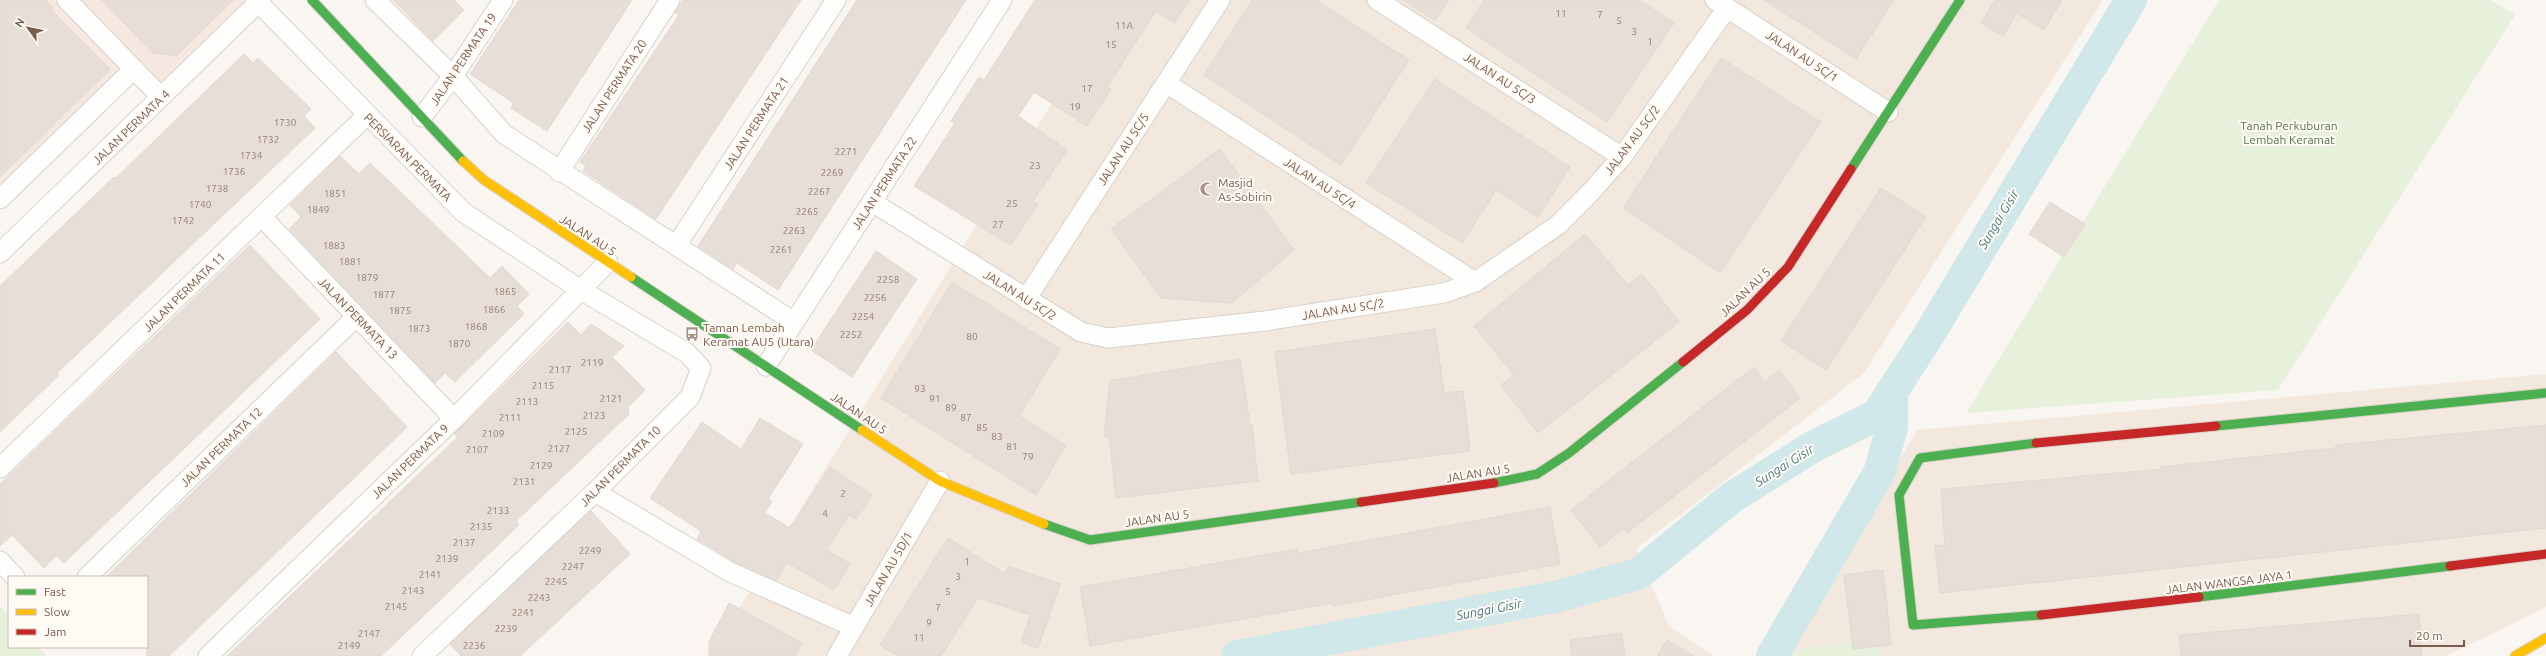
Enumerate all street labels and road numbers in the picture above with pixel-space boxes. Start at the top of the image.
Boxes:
street label: JALAN PERMATA 19 [427,10,499,108]
street label: JALAN AU 5C/1 [1764,28,1840,84]
street label: JALAN PERMATA 20 [579,37,649,135]
street label: JALAN AU 5C/3 [1462,50,1538,106]
street label: JALAN PERMATA 21 [721,74,791,172]
street label: JALAN PERMATA 4 [90,87,172,167]
street label: JALAN AU 5C/2 [1602,103,1662,177]
street label: PERSIARAN PERMATA [362,111,455,204]
street label: JALAN AU 5C/5 [1095,111,1151,187]
street label: JALAN PERMATA 22 [849,134,919,232]
street label: JALAN AU 5C/4 [1282,155,1359,211]
street label: JALAN AU 5 [557,212,619,258]
street label: JALAN PERMATA 11 [141,250,227,334]
street label: JALAN AU 5 [1717,265,1773,319]
street label: JALAN AU 5C/2 [981,267,1059,323]
street label: JALAN PERMATA 13 [316,275,400,361]
street label: JALAN AU 5C/2 [1301,296,1385,322]
street label: JALAN AU 5 [829,390,889,436]
street label: JALAN PERMATA 12 [178,405,264,489]
street label: JALAN PERMATA 9 [369,421,451,501]
street label: JALAN PERMATA 10 [577,423,663,509]
street label: JALAN AU 5 [1445,462,1511,484]
street label: JALAN AU 5 [1124,507,1190,529]
street label: JALAN AU 5D/1 [861,529,915,609]
street label: JALAN WANGSA JAYA 1 [2165,568,2293,596]

